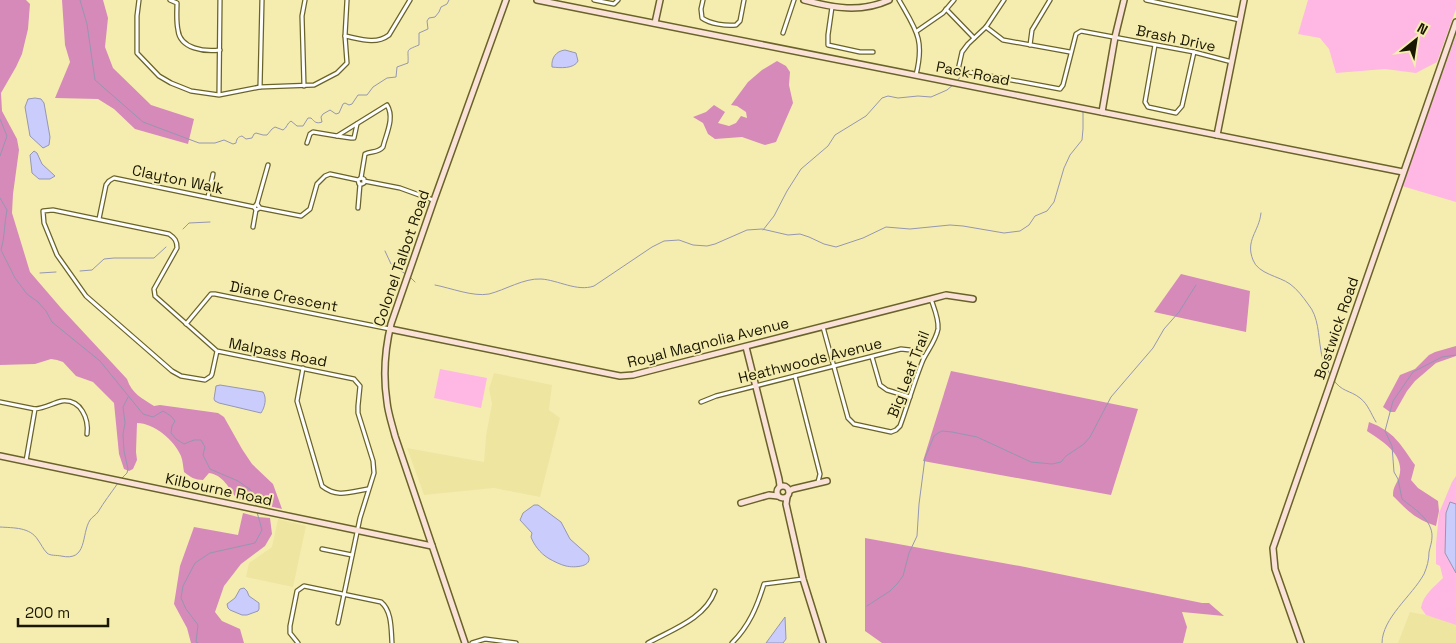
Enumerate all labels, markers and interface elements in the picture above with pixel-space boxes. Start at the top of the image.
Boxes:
north arrow [1391,15,1441,65]
text: N [1414,19,1431,39]
street label: Brash Drive [1135,20,1218,56]
street label: Pack Road [934,57,1012,89]
street label: Clayton Walk [130,160,226,198]
street label: Colonel Talbot Road [369,187,433,329]
street label: Bostwick Road [1310,274,1362,382]
street label: Diane Crescent [228,276,340,316]
street label: Royal Magnolia Avenue [625,313,791,371]
street label: Big Leaf Trail [883,328,933,420]
street label: Malpass Road [227,333,329,371]
street label: Heathwoods Avenue [736,333,884,387]
street label: Kilbourne Road [164,468,274,510]
scale bar [18,596,108,628]
text: 200 m [25,603,70,622]

